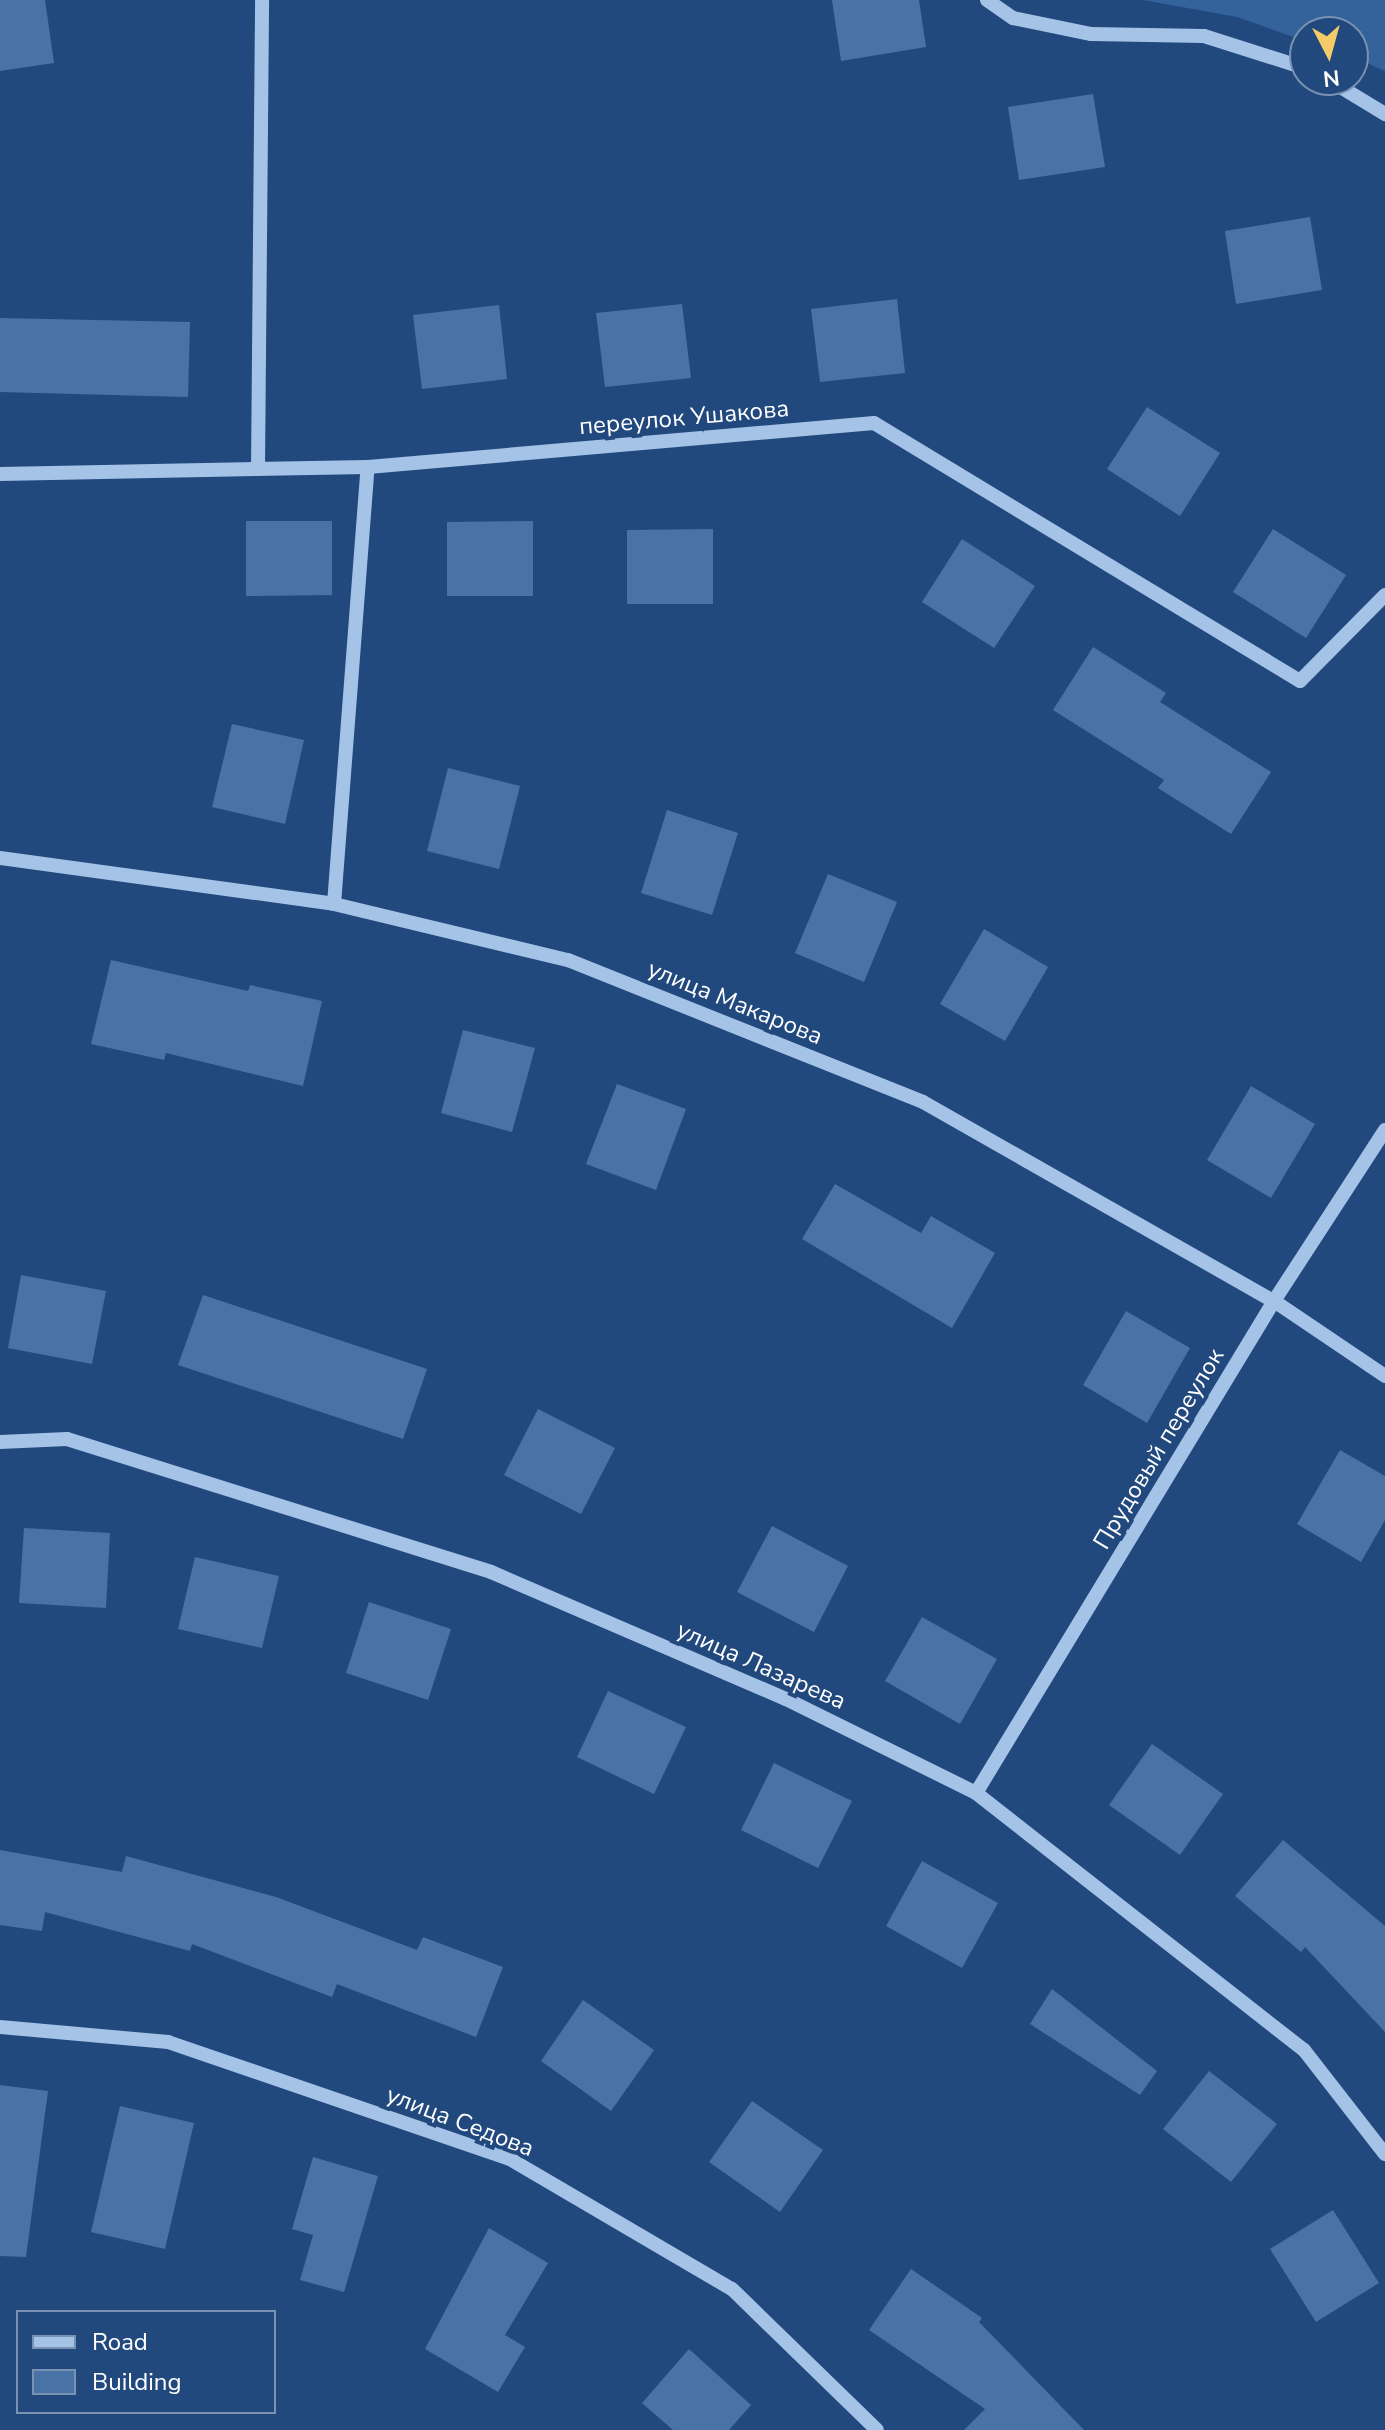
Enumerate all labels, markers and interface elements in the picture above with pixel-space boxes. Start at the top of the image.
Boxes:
north arrow [1289,16,1369,96]
text: N [1322,62,1341,94]
street label: переулок Ушакова [578,394,790,442]
street label: улица Макарова [643,955,827,1051]
street label: Прудовый переулок [1088,1343,1230,1555]
street label: улица Лазарева [672,1616,850,1716]
street label: улица Седова [382,2081,538,2163]
legend [16,2310,276,2414]
text: Road [92,2326,148,2358]
text: Building [92,2366,182,2398]

